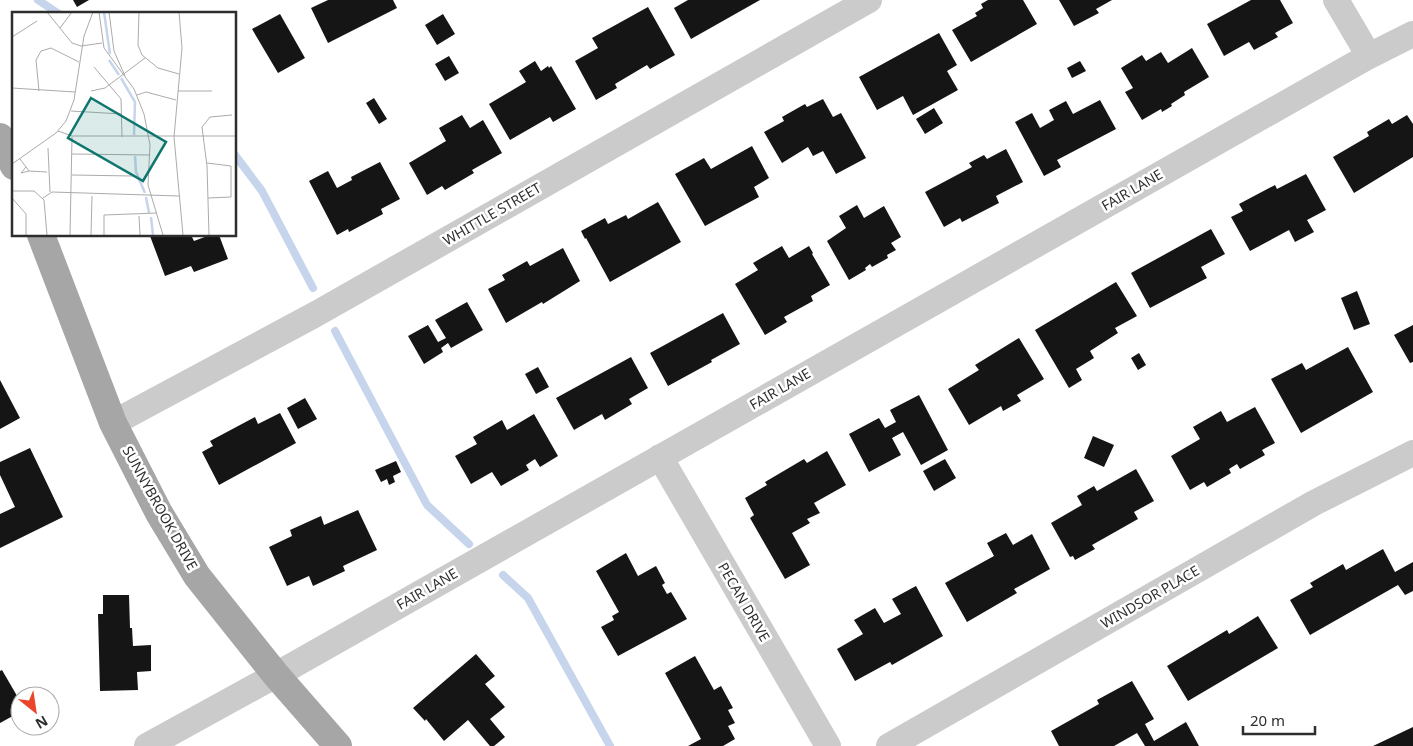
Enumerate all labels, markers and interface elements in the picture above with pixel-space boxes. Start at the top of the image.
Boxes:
inset map [12,12,236,236]
street label: FAIR LANE [1098,164,1166,215]
street label: WHITTLE STREET [439,178,544,249]
street label: FAIR LANE [746,363,814,414]
street label: SUNNYBROOK DRIVE [118,442,202,573]
street label: PECAN DRIVE [714,559,775,645]
street label: WINDSOR PLACE [1097,561,1202,632]
street label: FAIR LANE [393,563,461,614]
north arrow [10,686,60,736]
scale bar [1243,704,1316,736]
text: 20 m [1250,710,1285,730]
text: N [32,712,51,734]

